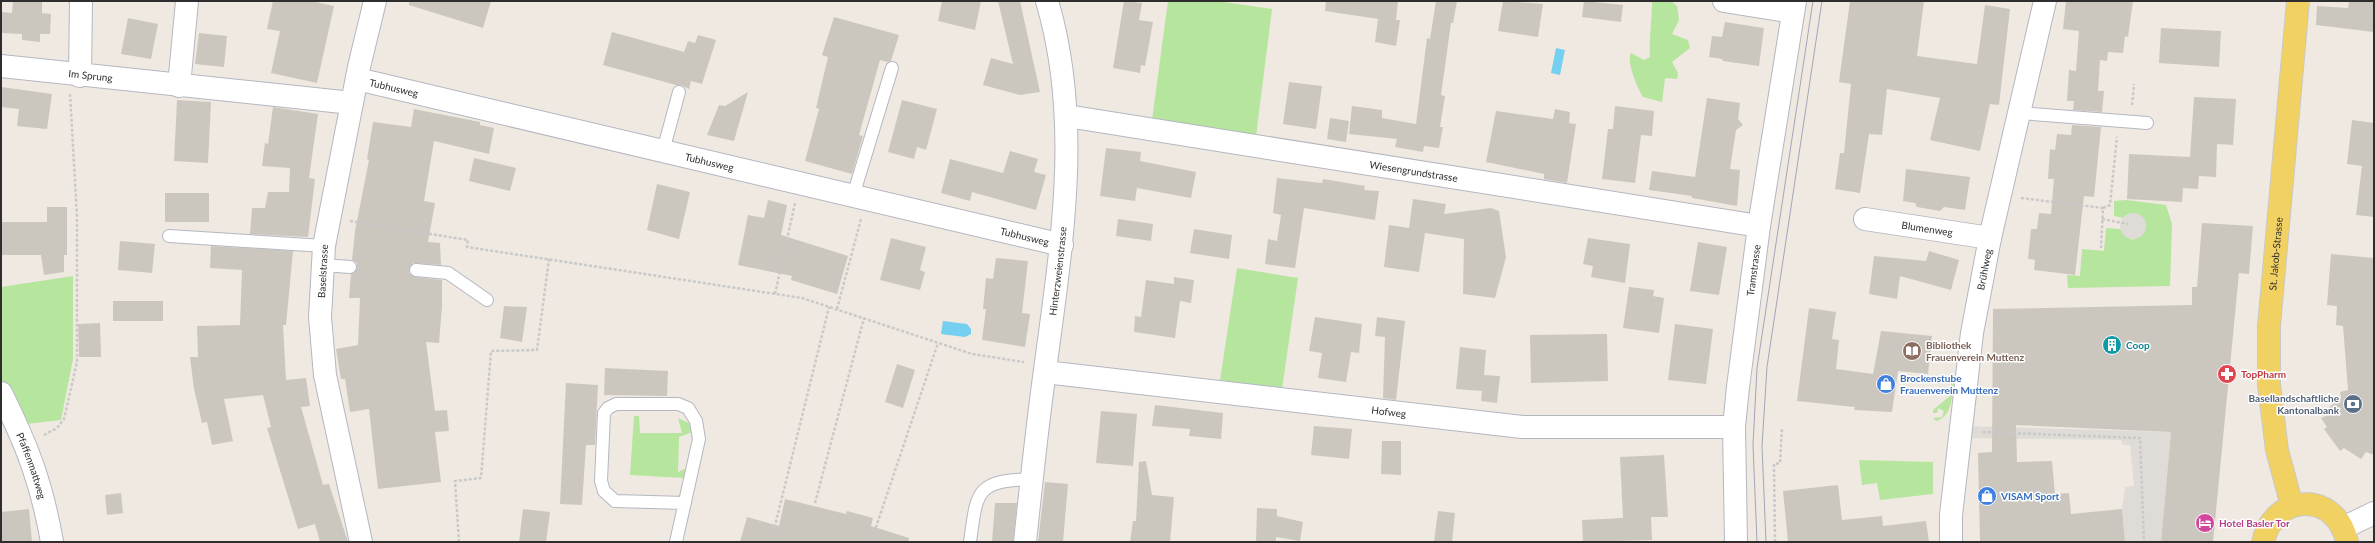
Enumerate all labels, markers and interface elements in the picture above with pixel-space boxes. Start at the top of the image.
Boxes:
street label: Im Sprung [68,67,113,84]
street label: Tubhusweg [368,76,420,99]
street label: Tubhusweg [684,150,735,174]
street label: Wiesengrundstrasse [1369,158,1459,184]
street label: St. Jakob-Strasse [2266,217,2285,291]
street label: Blumenweg [1901,219,1954,238]
street label: Tubhusweg [999,225,1050,248]
street label: Hinterzweienstrasse [1046,226,1069,316]
street label: Baselstrasse [315,244,330,298]
street label: Tramstrasse [1744,244,1763,297]
street label: Brühlweg [1974,248,1994,291]
building icon: Coop [2101,334,2123,356]
place label: Bibliothek Frauenverein Muttenz [1926,339,2024,363]
place label: Coop [2126,339,2150,351]
library icon: Bibliothek Frauenverein Muttenz [1901,340,1923,362]
pharmacy icon: TopPharm [2216,363,2238,385]
place label: TopPharm [2241,368,2286,380]
place label: Brockenstube Frauenverein Muttenz [1900,372,1998,396]
shop icon: Brockenstube Frauenverein Muttenz [1875,373,1897,395]
place label: Basellandschaftliche Kantonalbank [2249,392,2340,416]
bank icon: Basellandschaftliche Kantonalbank [2342,393,2364,415]
street label: Hofweg [1371,404,1407,420]
street label: Pfaffenmattweg [14,430,49,500]
shop icon: VISAM Sport [1976,485,1998,507]
place label: VISAM Sport [2000,490,2060,502]
hotel icon: Hotel Basler Tor [2194,512,2216,534]
place label: Hotel Basler Tor [2219,517,2290,529]

